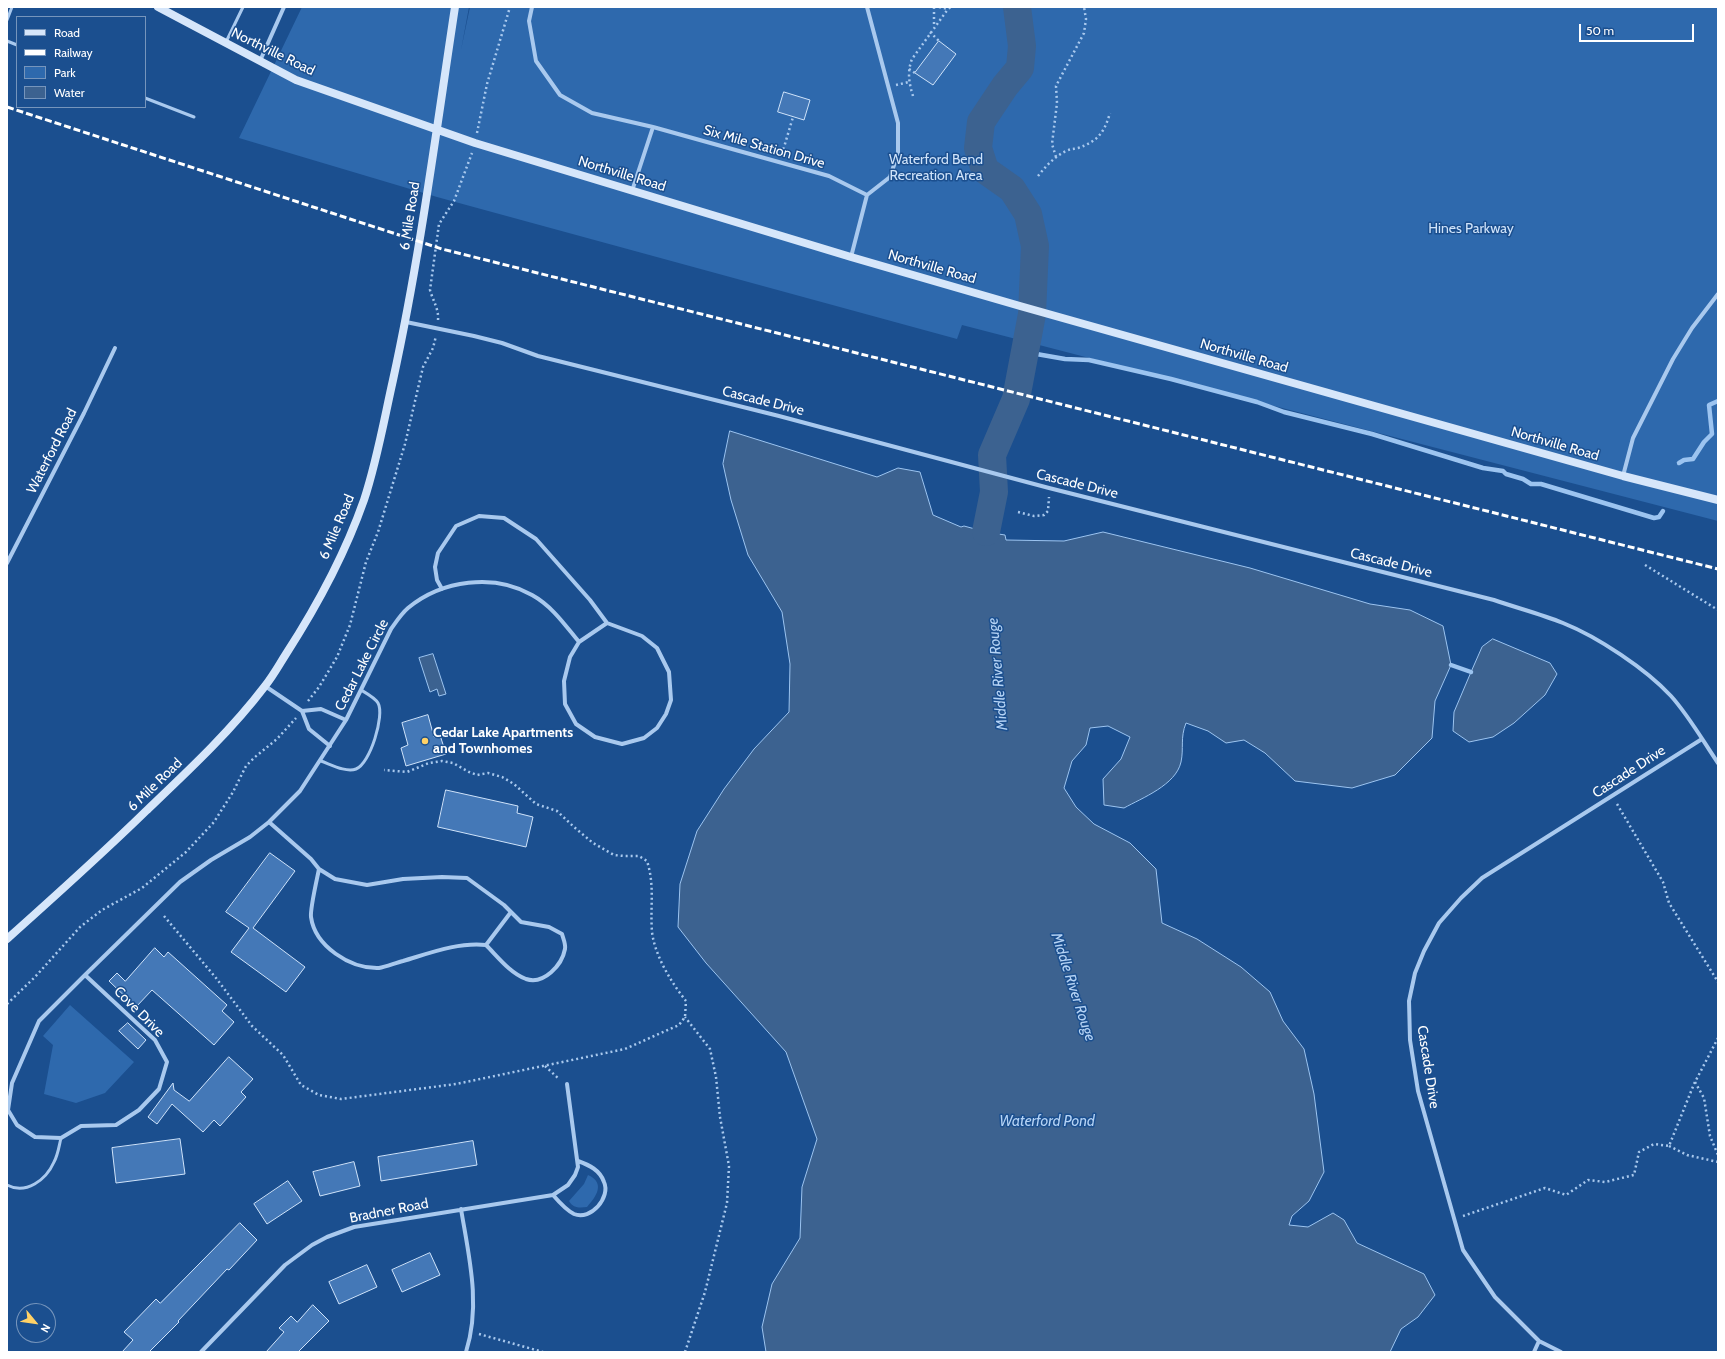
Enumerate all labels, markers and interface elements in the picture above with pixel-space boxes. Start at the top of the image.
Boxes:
legend [16,16,146,108]
scale bar [1581,16,1696,42]
text: 50 m [1586,23,1614,38]
text: Road [54,25,80,40]
street label: Northville Road [228,25,318,79]
text: Railway [54,45,92,60]
text: Park [54,65,76,80]
text: Water [54,85,84,100]
street label: Six Mile Station Drive [701,122,827,172]
park label: Waterford Bend Recreation Area [889,152,983,184]
street label: Northville Road [576,153,668,195]
street label: 6 Mile Road [396,181,424,251]
park label: Hines Parkway [1428,221,1514,237]
street label: Northville Road [886,246,978,288]
street label: Northville Road [1198,335,1290,377]
street label: Cascade Drive [720,383,806,419]
street label: Waterford Road [23,406,81,496]
street label: Northville Road [1509,423,1601,465]
street label: Cascade Drive [1034,466,1120,502]
street label: 6 Mile Road [316,492,358,562]
street label: Cascade Drive [1348,545,1434,581]
street label: Cedar Lake Circle [332,616,392,714]
water label: Middle River Rouge [984,617,1012,731]
place label: Cedar Lake Apartments and Townhomes [433,725,573,758]
marker: Cedar Lake Apartments and Townhomes [420,736,430,746]
street label: Cascade Drive [1589,742,1669,802]
street label: 6 Mile Road [124,755,186,815]
water label: Middle River Rouge [1047,930,1099,1044]
street label: Cove Drive [110,983,168,1041]
street label: Cascade Drive [1413,1024,1443,1110]
water label: Waterford Pond [999,1113,1095,1131]
street label: Bradner Road [348,1195,430,1227]
north arrow [16,1303,56,1343]
text: N [38,1322,54,1335]

